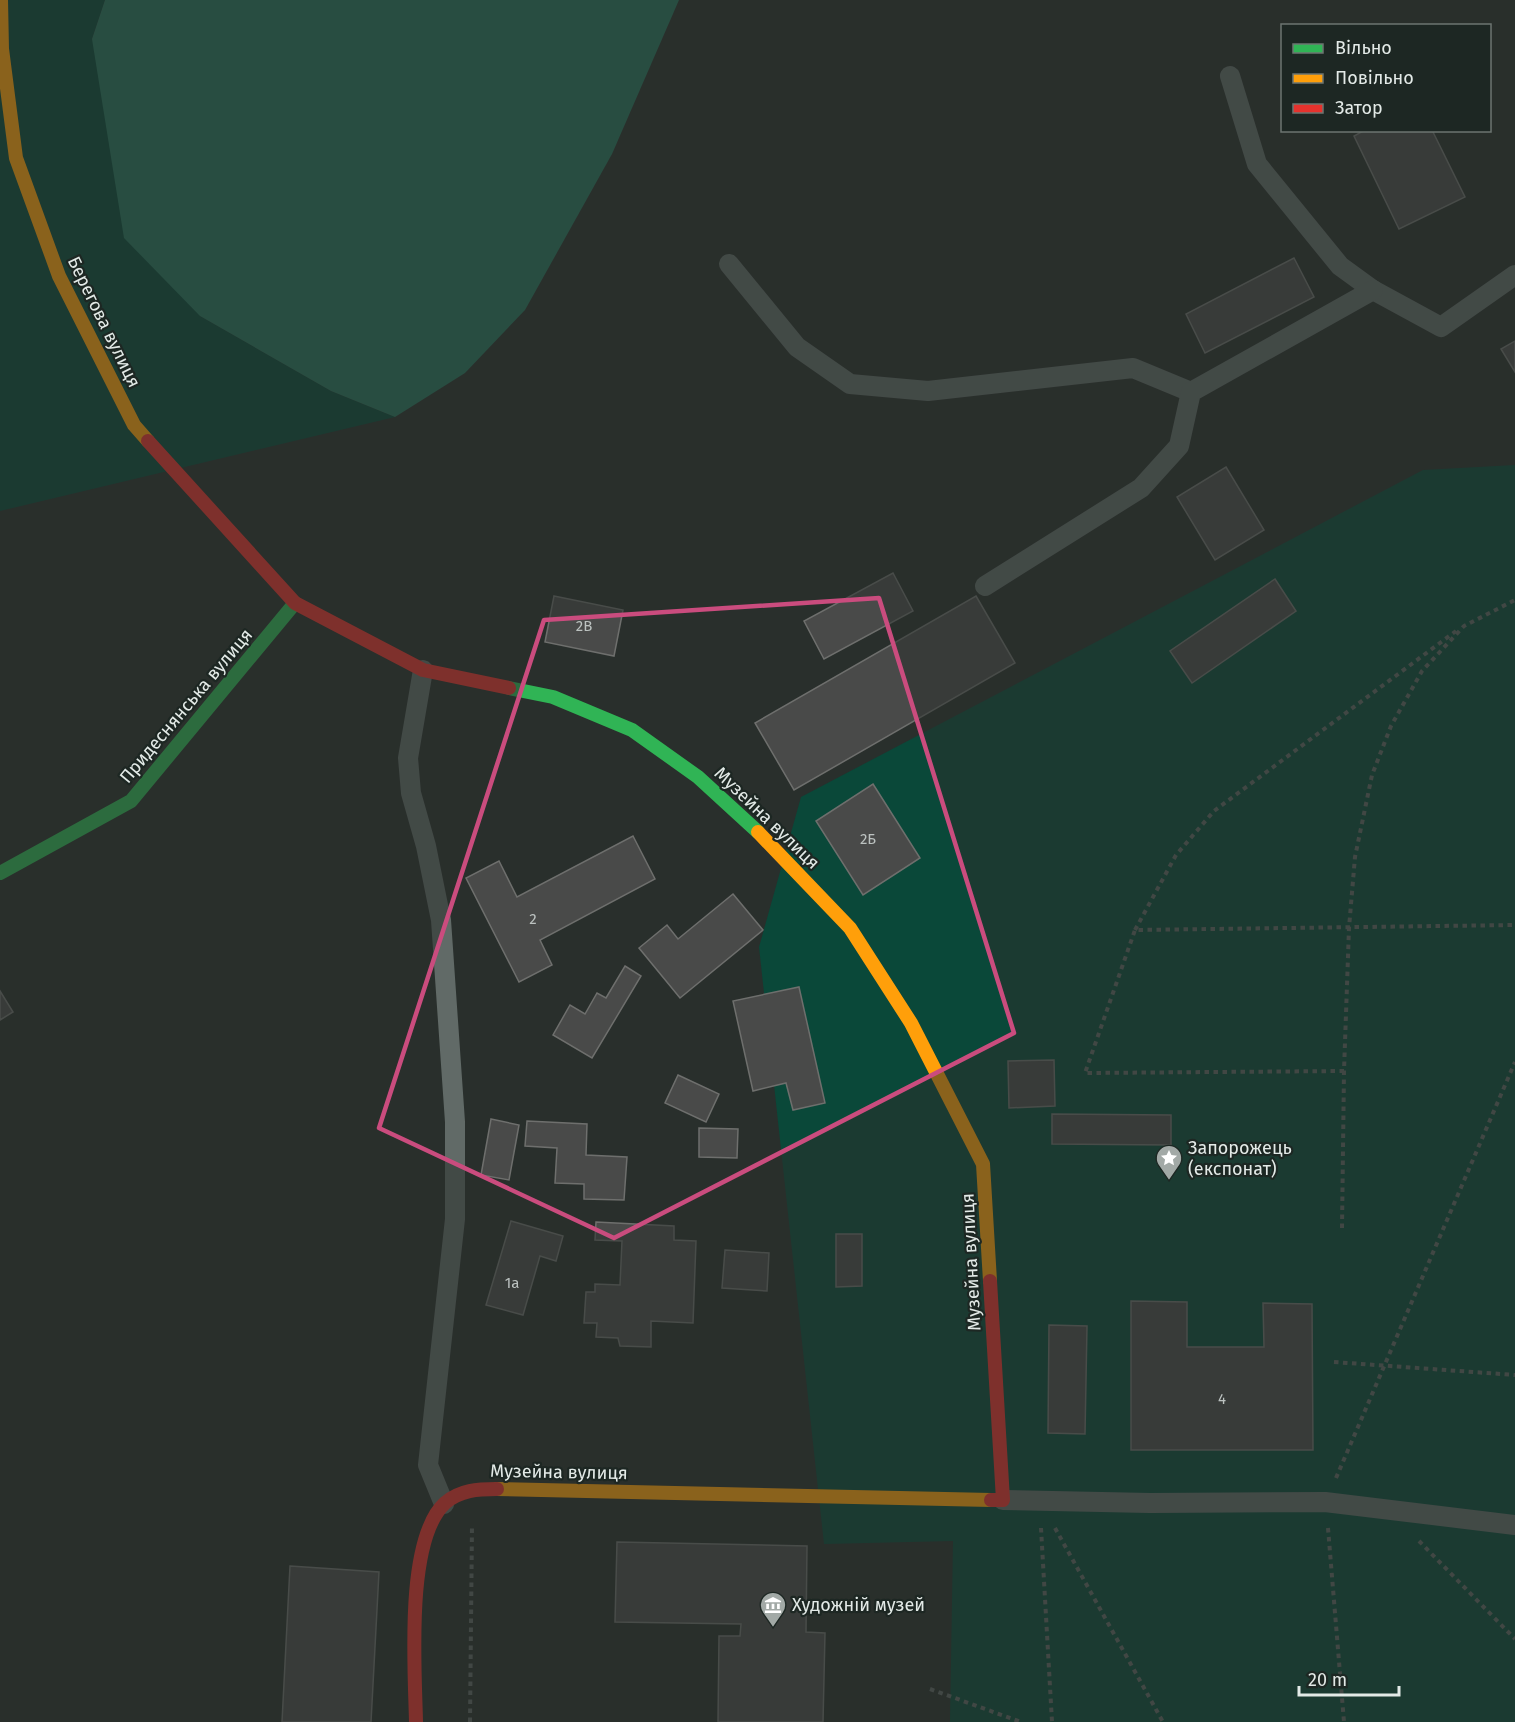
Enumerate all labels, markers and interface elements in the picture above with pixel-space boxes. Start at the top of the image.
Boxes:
legend [1281,24,1491,132]
text: Вільно [1335,37,1392,59]
text: Повільно [1335,67,1414,89]
text: Затор [1335,97,1383,119]
street label: Берегова вулиця [63,253,145,391]
house number: 2В [576,617,592,635]
street label: Придеснянська вулиця [115,624,257,788]
street label: Музейна вулиця [710,762,824,874]
house number: 2Б [860,830,876,848]
house number: 2 [529,910,537,928]
place label: Запорожець (експонат) [1188,1137,1292,1180]
place icon: Запорожець (експонат) [1154,1143,1184,1181]
street label: Музейна вулиця [956,1193,986,1331]
house number: 1а [505,1274,519,1292]
house number: 4 [1218,1390,1226,1408]
street label: Музейна вулиця [490,1460,628,1484]
museum icon: Художній музей [758,1590,788,1628]
place label: Художній музей [792,1594,925,1616]
scale bar [1299,1659,1400,1697]
text: 20 m [1308,1669,1347,1691]

